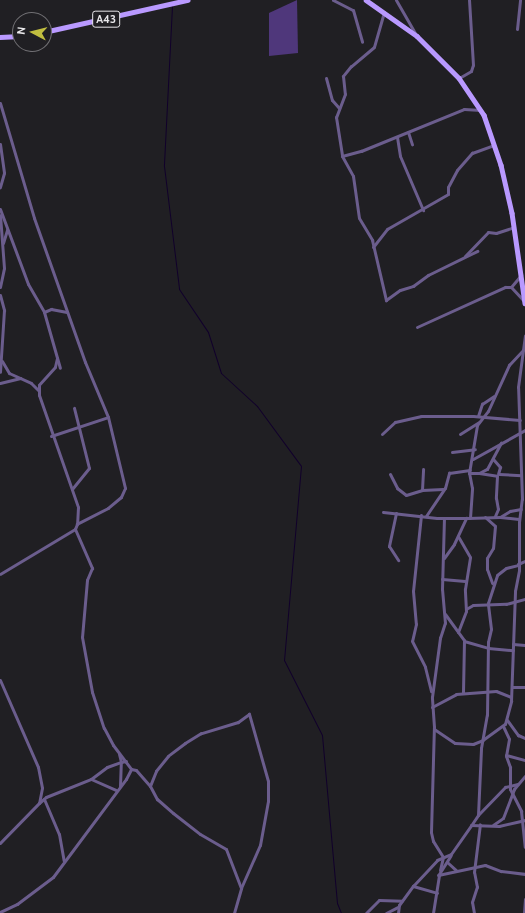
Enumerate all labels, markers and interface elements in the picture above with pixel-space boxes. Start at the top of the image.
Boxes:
road number: A43 [92,10,120,28]
north arrow [12,12,52,52]
text: N [14,26,29,35]

